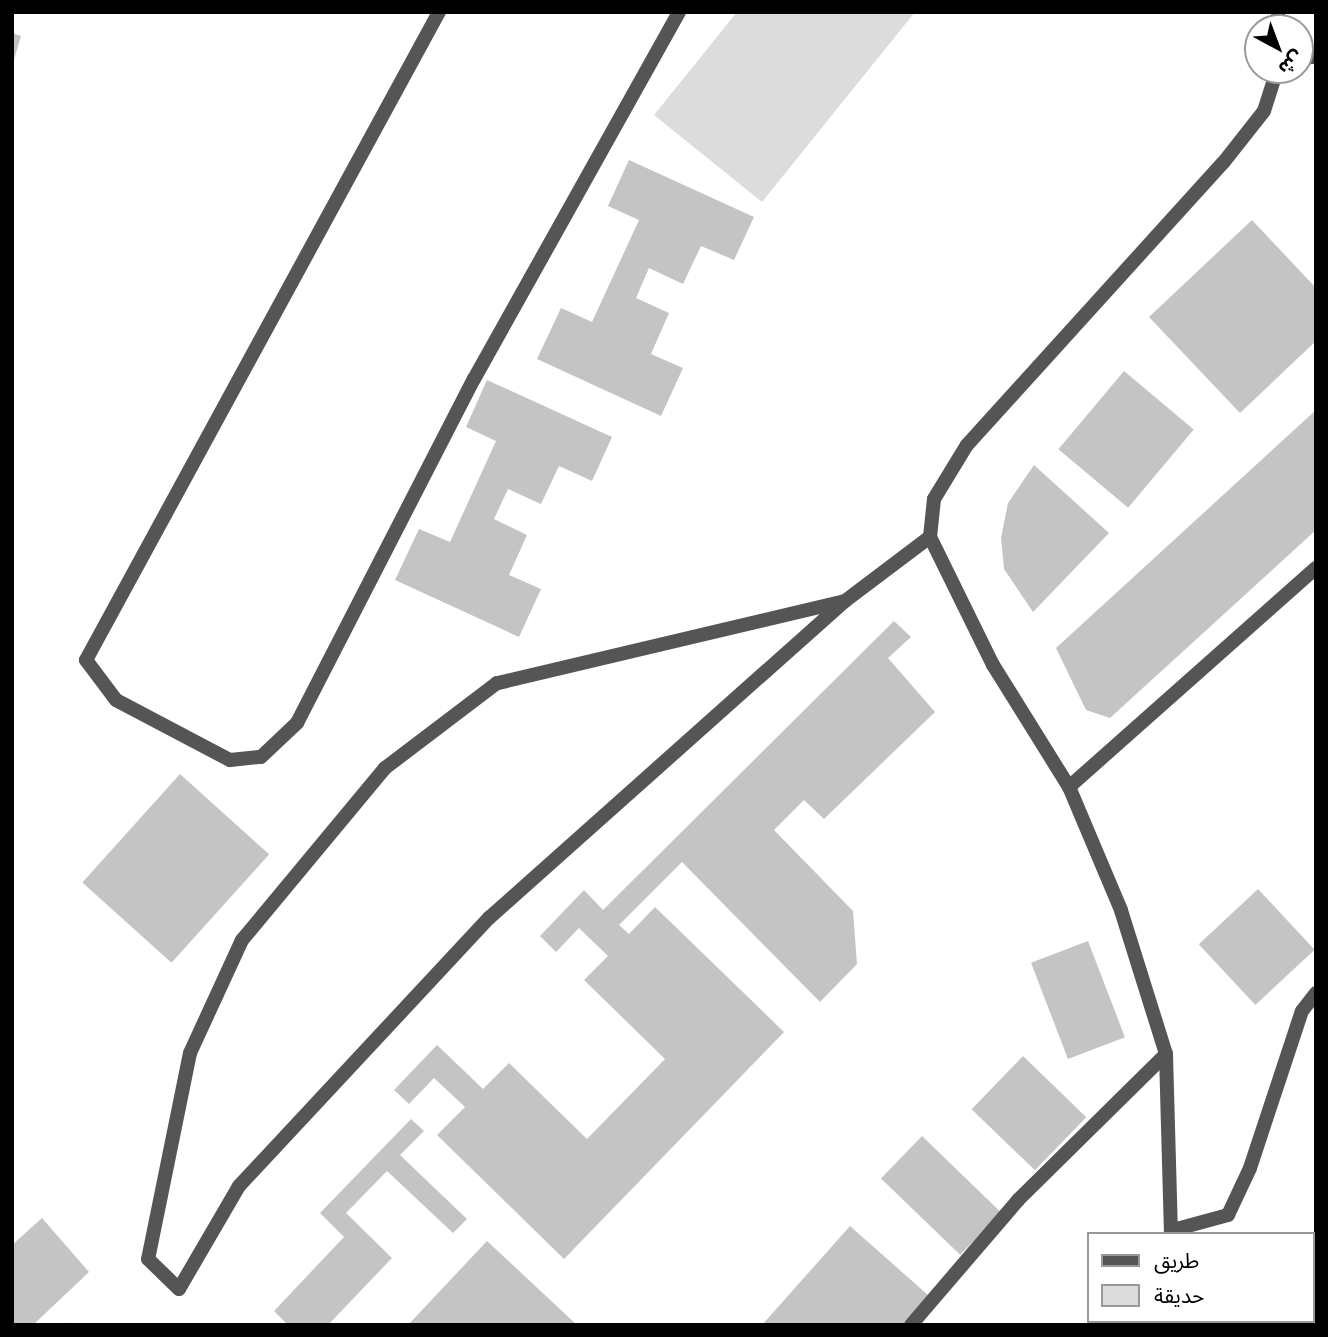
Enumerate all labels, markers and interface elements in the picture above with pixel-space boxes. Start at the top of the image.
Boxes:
north arrow [1244,14,1314,84]
text: ش [1274,46,1309,80]
legend [1086,1232,1314,1323]
text: طريق [1154,1248,1199,1272]
text: حديقة [1154,1283,1204,1307]

